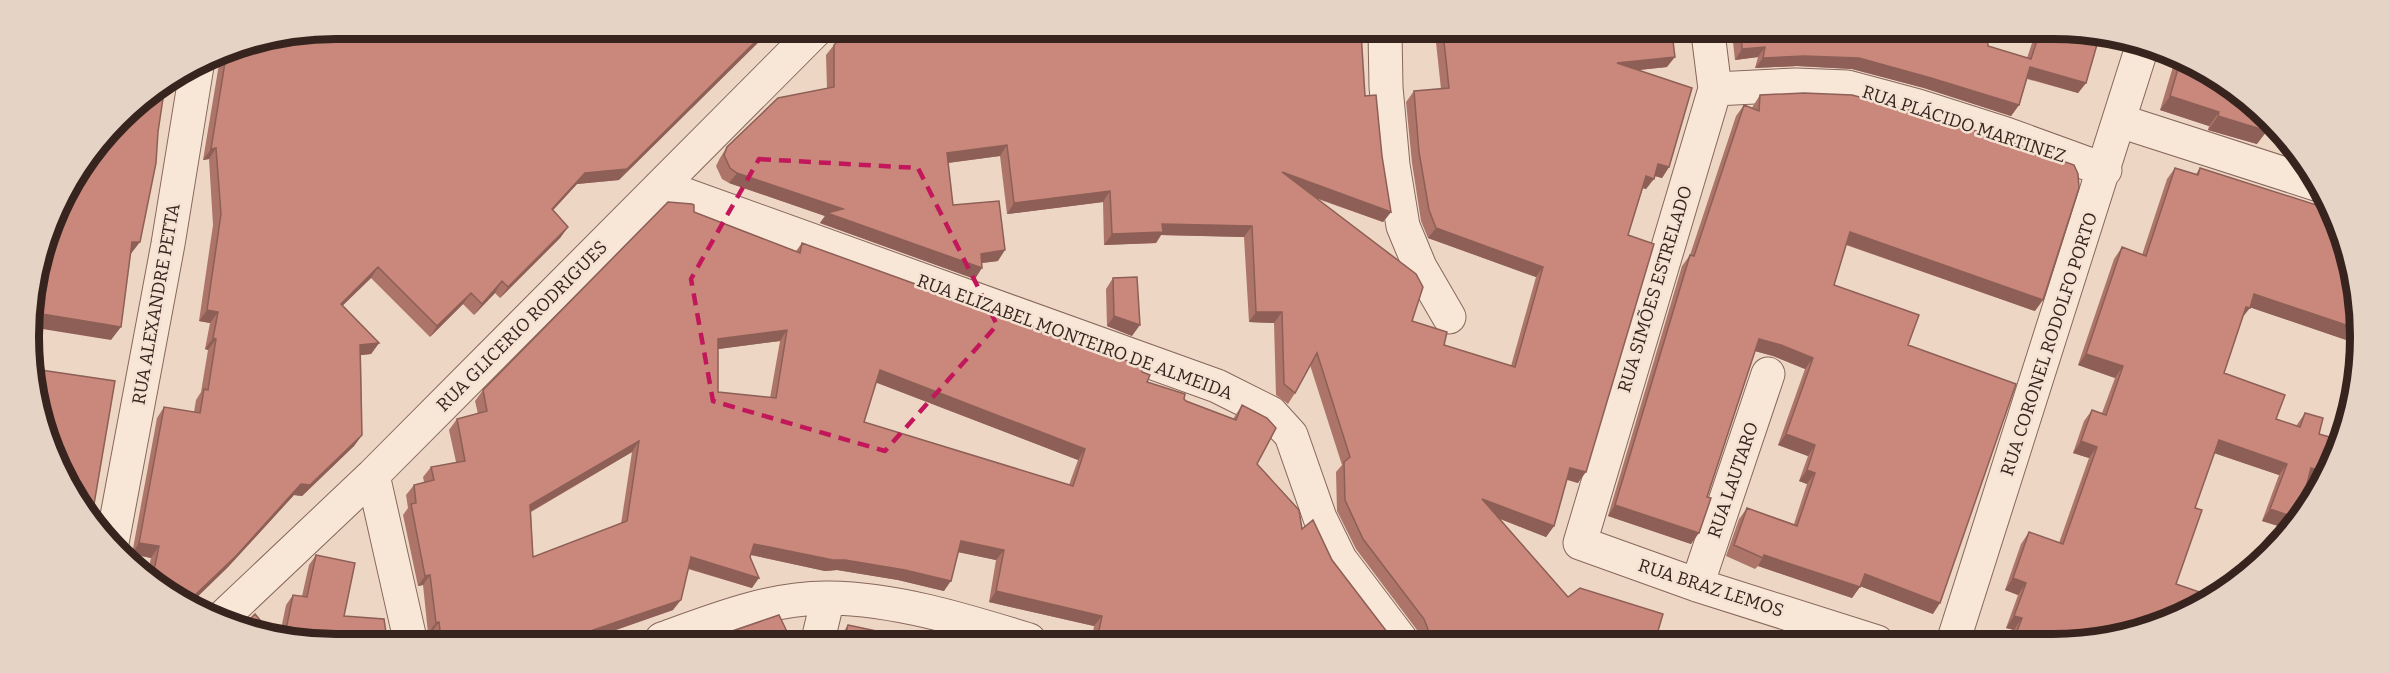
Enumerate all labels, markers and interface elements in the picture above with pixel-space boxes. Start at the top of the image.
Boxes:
street label: RUA PLÁCIDO MARTINEZ [1859,81,2069,167]
street label: RUA SIMÕES ESTRELADO [1613,183,1697,395]
street label: RUA ALEXANDRE PETTA [127,201,185,406]
street label: RUA CORONEL RODOLFO PORTO [1996,210,2102,478]
street label: RUA GLICERIO RODRIGUES [432,236,612,416]
street label: RUA ELIZABEL MONTEIRO DE ALMEIDA [914,269,1236,405]
street label: RUA LAUTARO [1703,419,1763,541]
street label: RUA BRAZ LEMOS [1636,554,1786,622]

